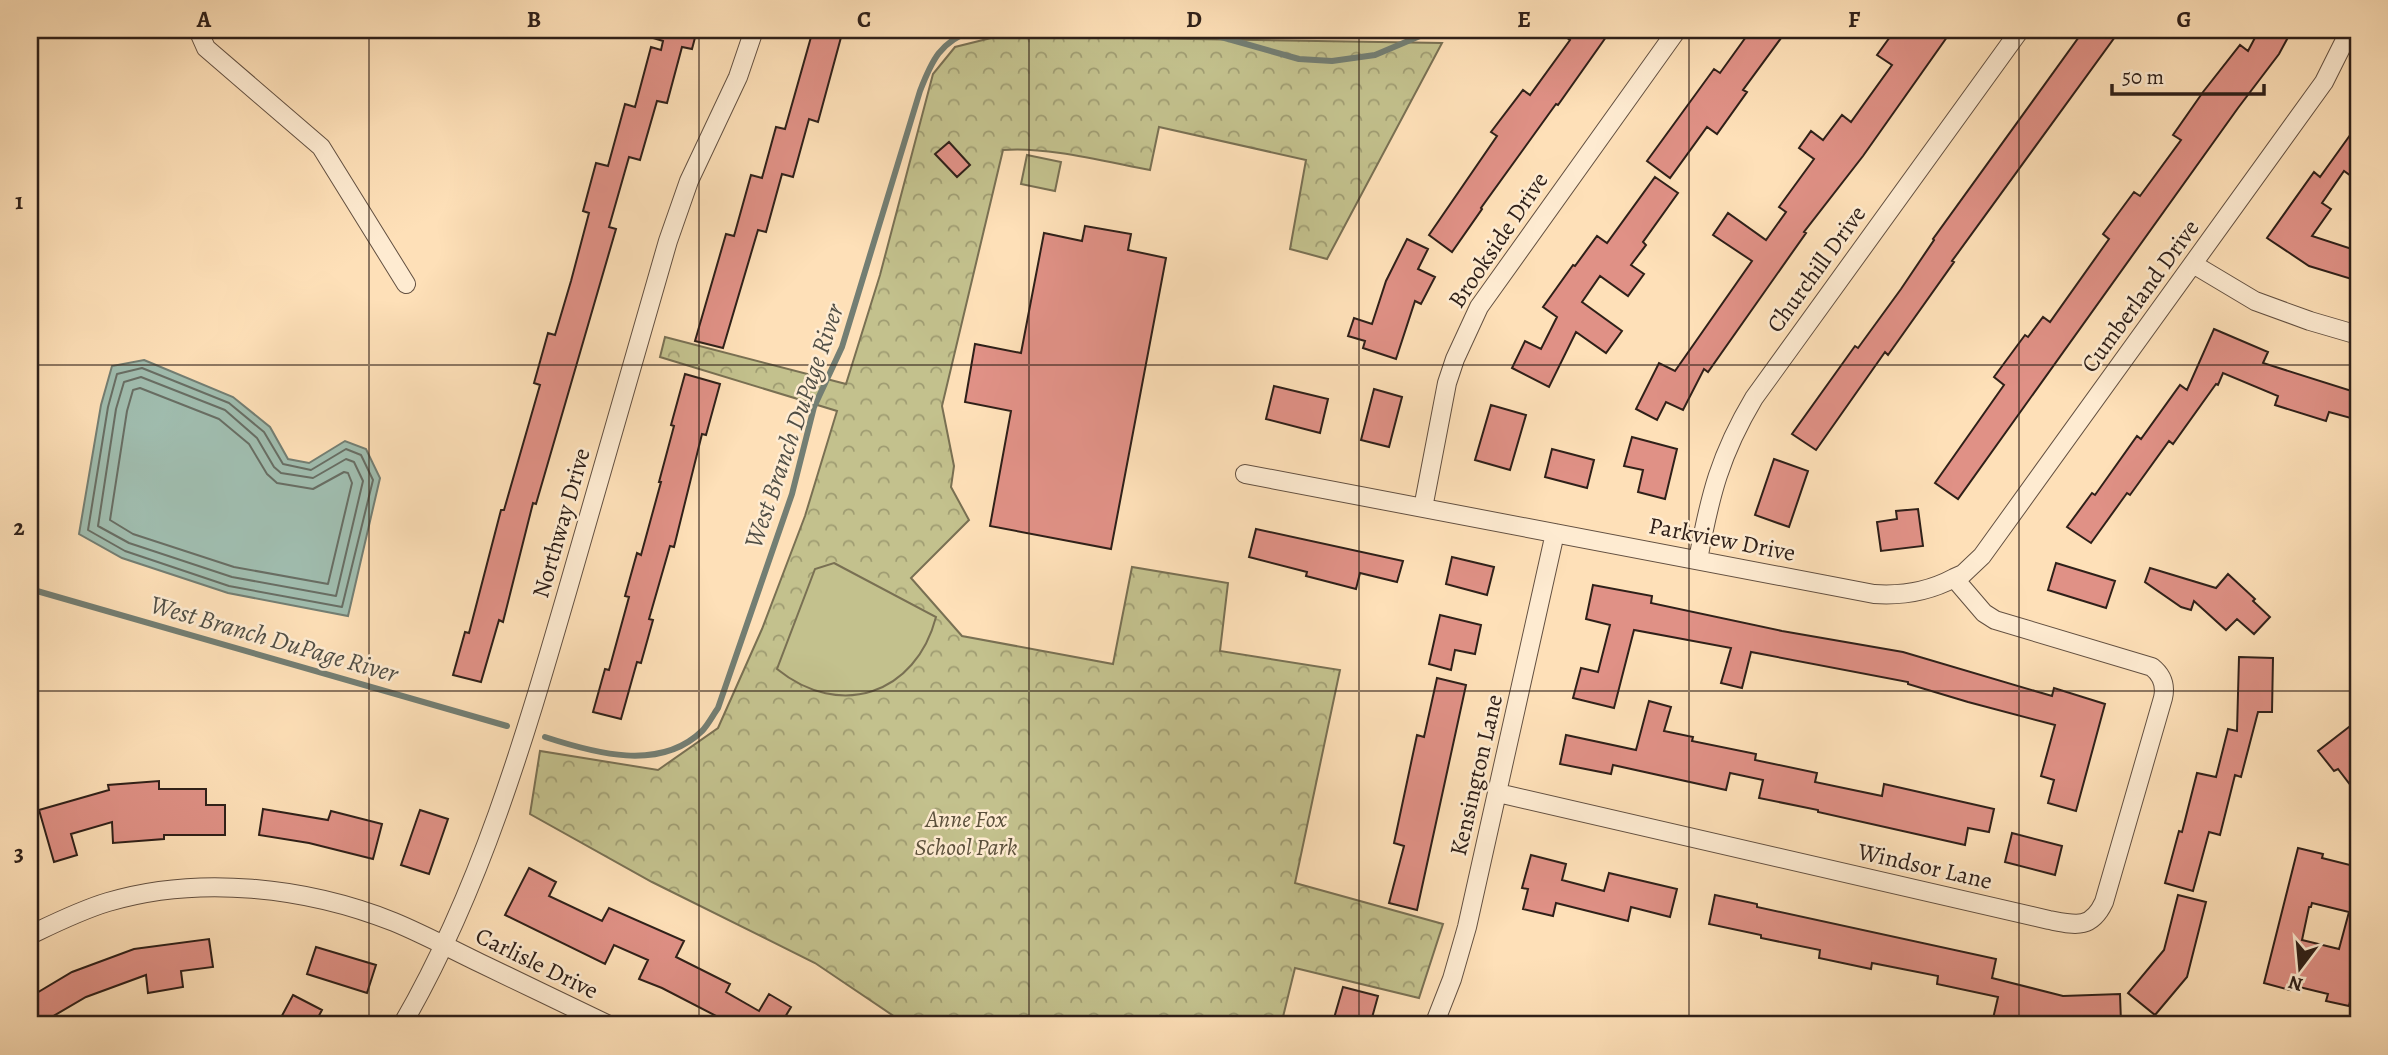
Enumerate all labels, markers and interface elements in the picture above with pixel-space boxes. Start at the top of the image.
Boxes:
text: A [196,4,212,35]
text: B [527,4,541,35]
text: C [857,4,871,35]
text: D [1186,4,1202,35]
text: E [1517,4,1531,35]
text: F [1848,4,1861,35]
text: G [2176,4,2192,35]
scale bar [2112,52,2264,96]
text: 50 m [2122,63,2164,91]
street label: Brookside Drive [1441,166,1555,314]
text: 1 [15,186,23,217]
street label: Churchill Drive [1759,199,1873,339]
street label: Cumberland Drive [2074,213,2206,379]
water label: West Branch DuPage River [736,298,853,553]
street label: Northway Drive [524,444,598,602]
street label: Parkview Drive [1646,509,1798,569]
text: 2 [13,512,25,543]
water label: West Branch DuPage River [146,587,403,691]
street label: Kensington Lane [1442,691,1510,859]
park label: Anne Fox School Park [915,803,1018,863]
street label: Windsor Lane [1854,835,1995,897]
text: 3 [14,838,24,869]
street label: Carlisle Drive [470,919,604,1007]
north arrow [2266,932,2336,1002]
text: N [2285,969,2306,998]

